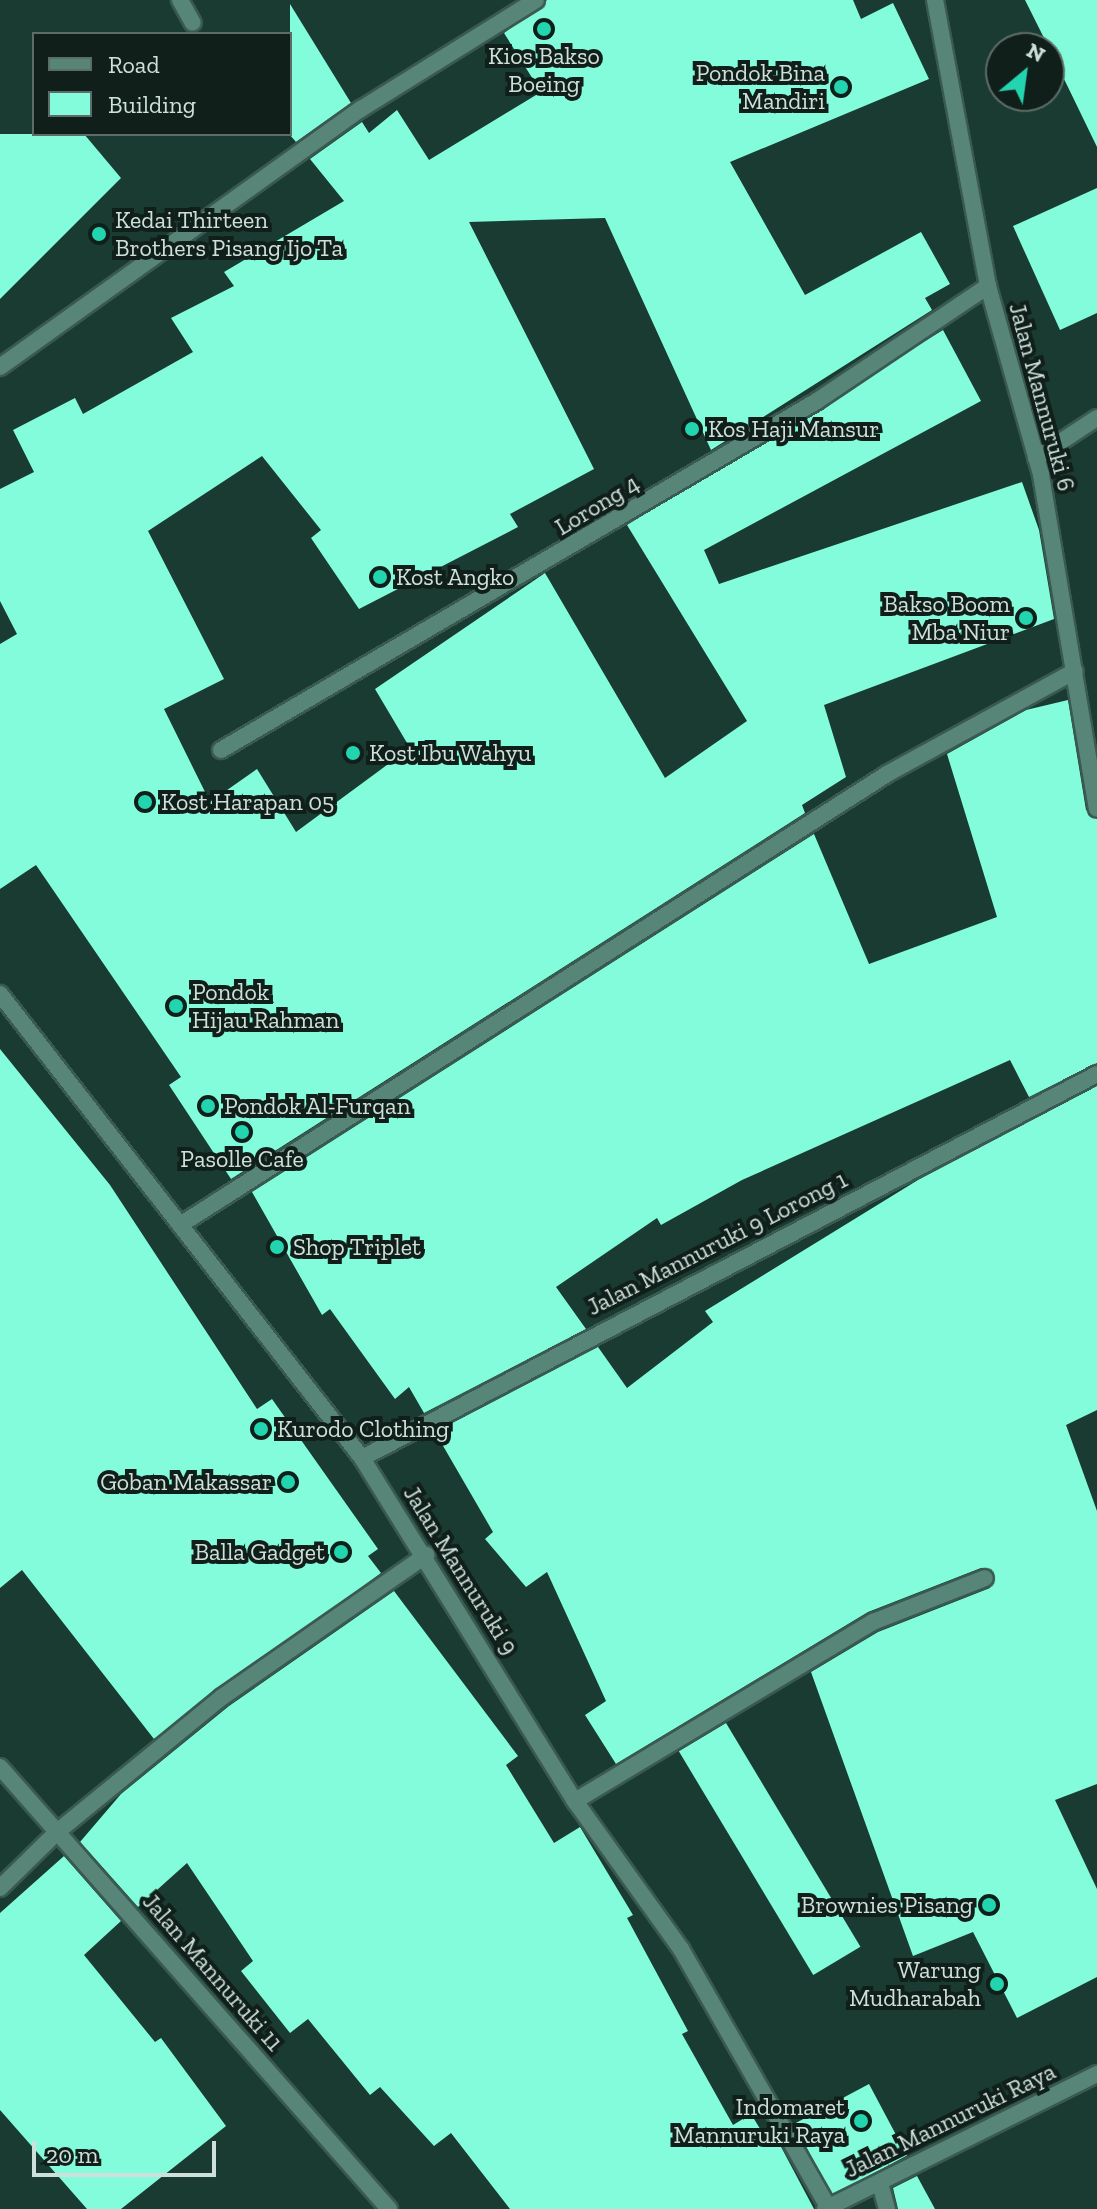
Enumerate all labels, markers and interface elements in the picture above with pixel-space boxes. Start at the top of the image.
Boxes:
marker: Kios Bakso Boeing [535,20,553,38]
legend [32,32,292,136]
north arrow [985,32,1065,112]
text: N [1022,36,1050,68]
place label: Kios Bakso Boeing [488,42,600,98]
text: Road [108,50,160,79]
place label: Pondok Bina Mandiri [696,59,825,115]
marker: Pondok Bina Mandiri [832,78,850,96]
text: Building [108,90,196,119]
place label: Kedai Thirteen Brothers Pisang Ijo Ta [115,206,343,262]
marker: Kedai Thirteen Brothers Pisang Ijo Ta [90,225,108,243]
street label: Jalan Mannuruki 6 [1003,300,1081,494]
place label: Kos Haji Mansur [708,415,879,443]
marker: Kos Haji Mansur [683,420,701,438]
street label: Lorong 4 [550,469,644,541]
place label: Kost Angko [396,563,515,591]
marker: Kost Angko [371,568,389,586]
place label: Bakso Boom Mba Niur [883,590,1010,646]
marker: Bakso Boom Mba Niur [1017,609,1035,627]
place label: Kost Ibu Wahyu [369,739,532,767]
marker: Kost Ibu Wahyu [344,744,362,762]
place label: Kost Harapan 05 [161,788,334,816]
marker: Kost Harapan 05 [136,793,154,811]
place label: Pondok Hijau Rahman [192,978,339,1034]
marker: Pondok Hijau Rahman [167,997,185,1015]
place label: Pondok Al-Furqan [224,1092,411,1120]
marker: Pondok Al-Furqan [199,1097,217,1115]
marker: Pasolle Cafe [233,1123,251,1141]
place label: Pasolle Cafe [180,1145,304,1173]
street label: Jalan Mannuruki 9 Lorong 1 [582,1165,852,1321]
place label: Shop Triplet [293,1233,421,1261]
marker: Shop Triplet [268,1238,286,1256]
place label: Kurodo Clothing [277,1415,449,1443]
marker: Kurodo Clothing [252,1420,270,1438]
place label: Goban Makassar [100,1468,272,1496]
marker: Goban Makassar [279,1473,297,1491]
street label: Jalan Mannuruki 9 [398,1480,524,1660]
place label: Balla Gadget [194,1538,325,1566]
marker: Balla Gadget [332,1543,350,1561]
street label: Jalan Mannuruki 11 [137,1887,289,2057]
place label: Brownies Pisang [801,1891,973,1919]
marker: Brownies Pisang [980,1896,998,1914]
place label: Warung Mudharabah [849,1956,981,2012]
marker: Warung Mudharabah [988,1975,1006,1993]
street label: Jalan Mannuruki Raya [840,2057,1060,2183]
place label: Indomaret Mannuruki Raya [674,2093,845,2149]
marker: Indomaret Mannuruki Raya [852,2112,870,2130]
scale bar [36,2125,220,2175]
text: 20 m [46,2140,98,2169]

